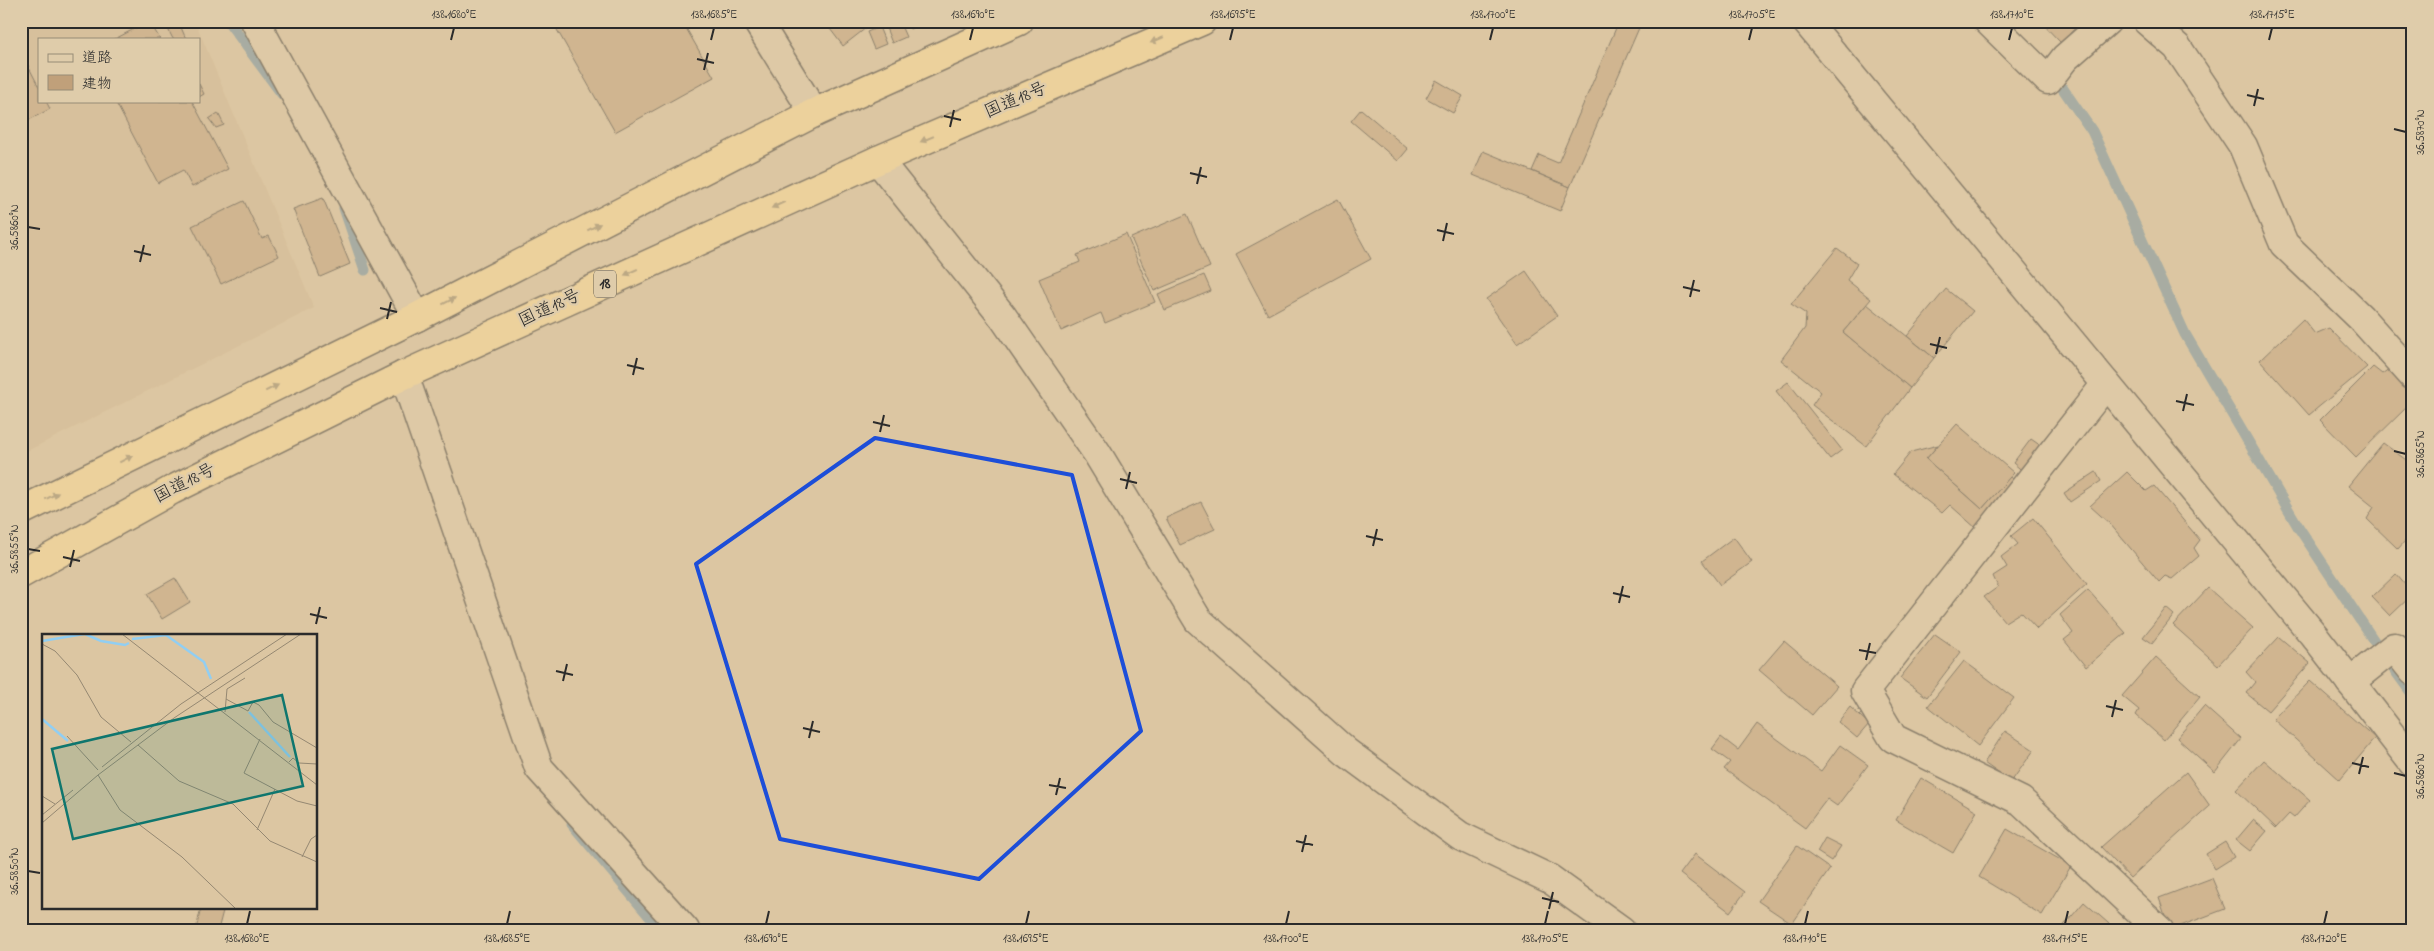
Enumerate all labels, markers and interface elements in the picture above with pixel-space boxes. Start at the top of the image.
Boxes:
text: 138.1680°E [432,6,477,24]
text: 138.1685°E [691,6,737,24]
text: 138.1690°E [951,6,995,24]
text: 138.1695°E [1210,6,1256,24]
text: 138.1700°E [1470,6,1516,24]
text: 138.1705°E [1728,6,1776,24]
text: 138.1710°E [1990,6,2034,24]
text: 138.1715°E [2249,6,2295,24]
one-way arrow [1150,37,1164,45]
legend [38,38,200,102]
text: 道路 [82,47,112,69]
text: 建物 [82,73,112,95]
street label: 国道18号 [980,76,1052,126]
text: 36.5870°N [2412,109,2430,155]
one-way arrow [920,135,934,143]
one-way arrow [771,201,785,209]
text: 36.5860°N [6,204,24,250]
one-way arrow [586,223,601,231]
one-way arrow [624,269,638,277]
road number: 18 [594,270,616,298]
street label: 国道18号 [514,283,586,335]
one-way arrow [442,297,456,305]
one-way arrow [264,384,279,392]
text: 36.5865°N [2412,430,2430,478]
one-way arrow [118,455,133,463]
street label: 国道18号 [149,457,221,511]
one-way arrow [45,492,59,500]
text: 36.5855°N [6,524,24,574]
inset map [42,634,318,908]
text: 36.5860°N [2412,753,2430,799]
text: 36.5850°N [6,847,24,895]
text: 138.1680°E [225,930,270,948]
text: 138.1685°E [484,930,530,948]
text: 138.1690°E [744,930,788,948]
text: 138.1695°E [1003,930,1049,948]
text: 138.1700°E [1263,930,1309,948]
text: 138.1705°E [1521,930,1569,948]
text: 138.1710°E [1783,930,1827,948]
text: 138.1715°E [2042,930,2088,948]
text: 138.1720°E [2301,930,2347,948]

